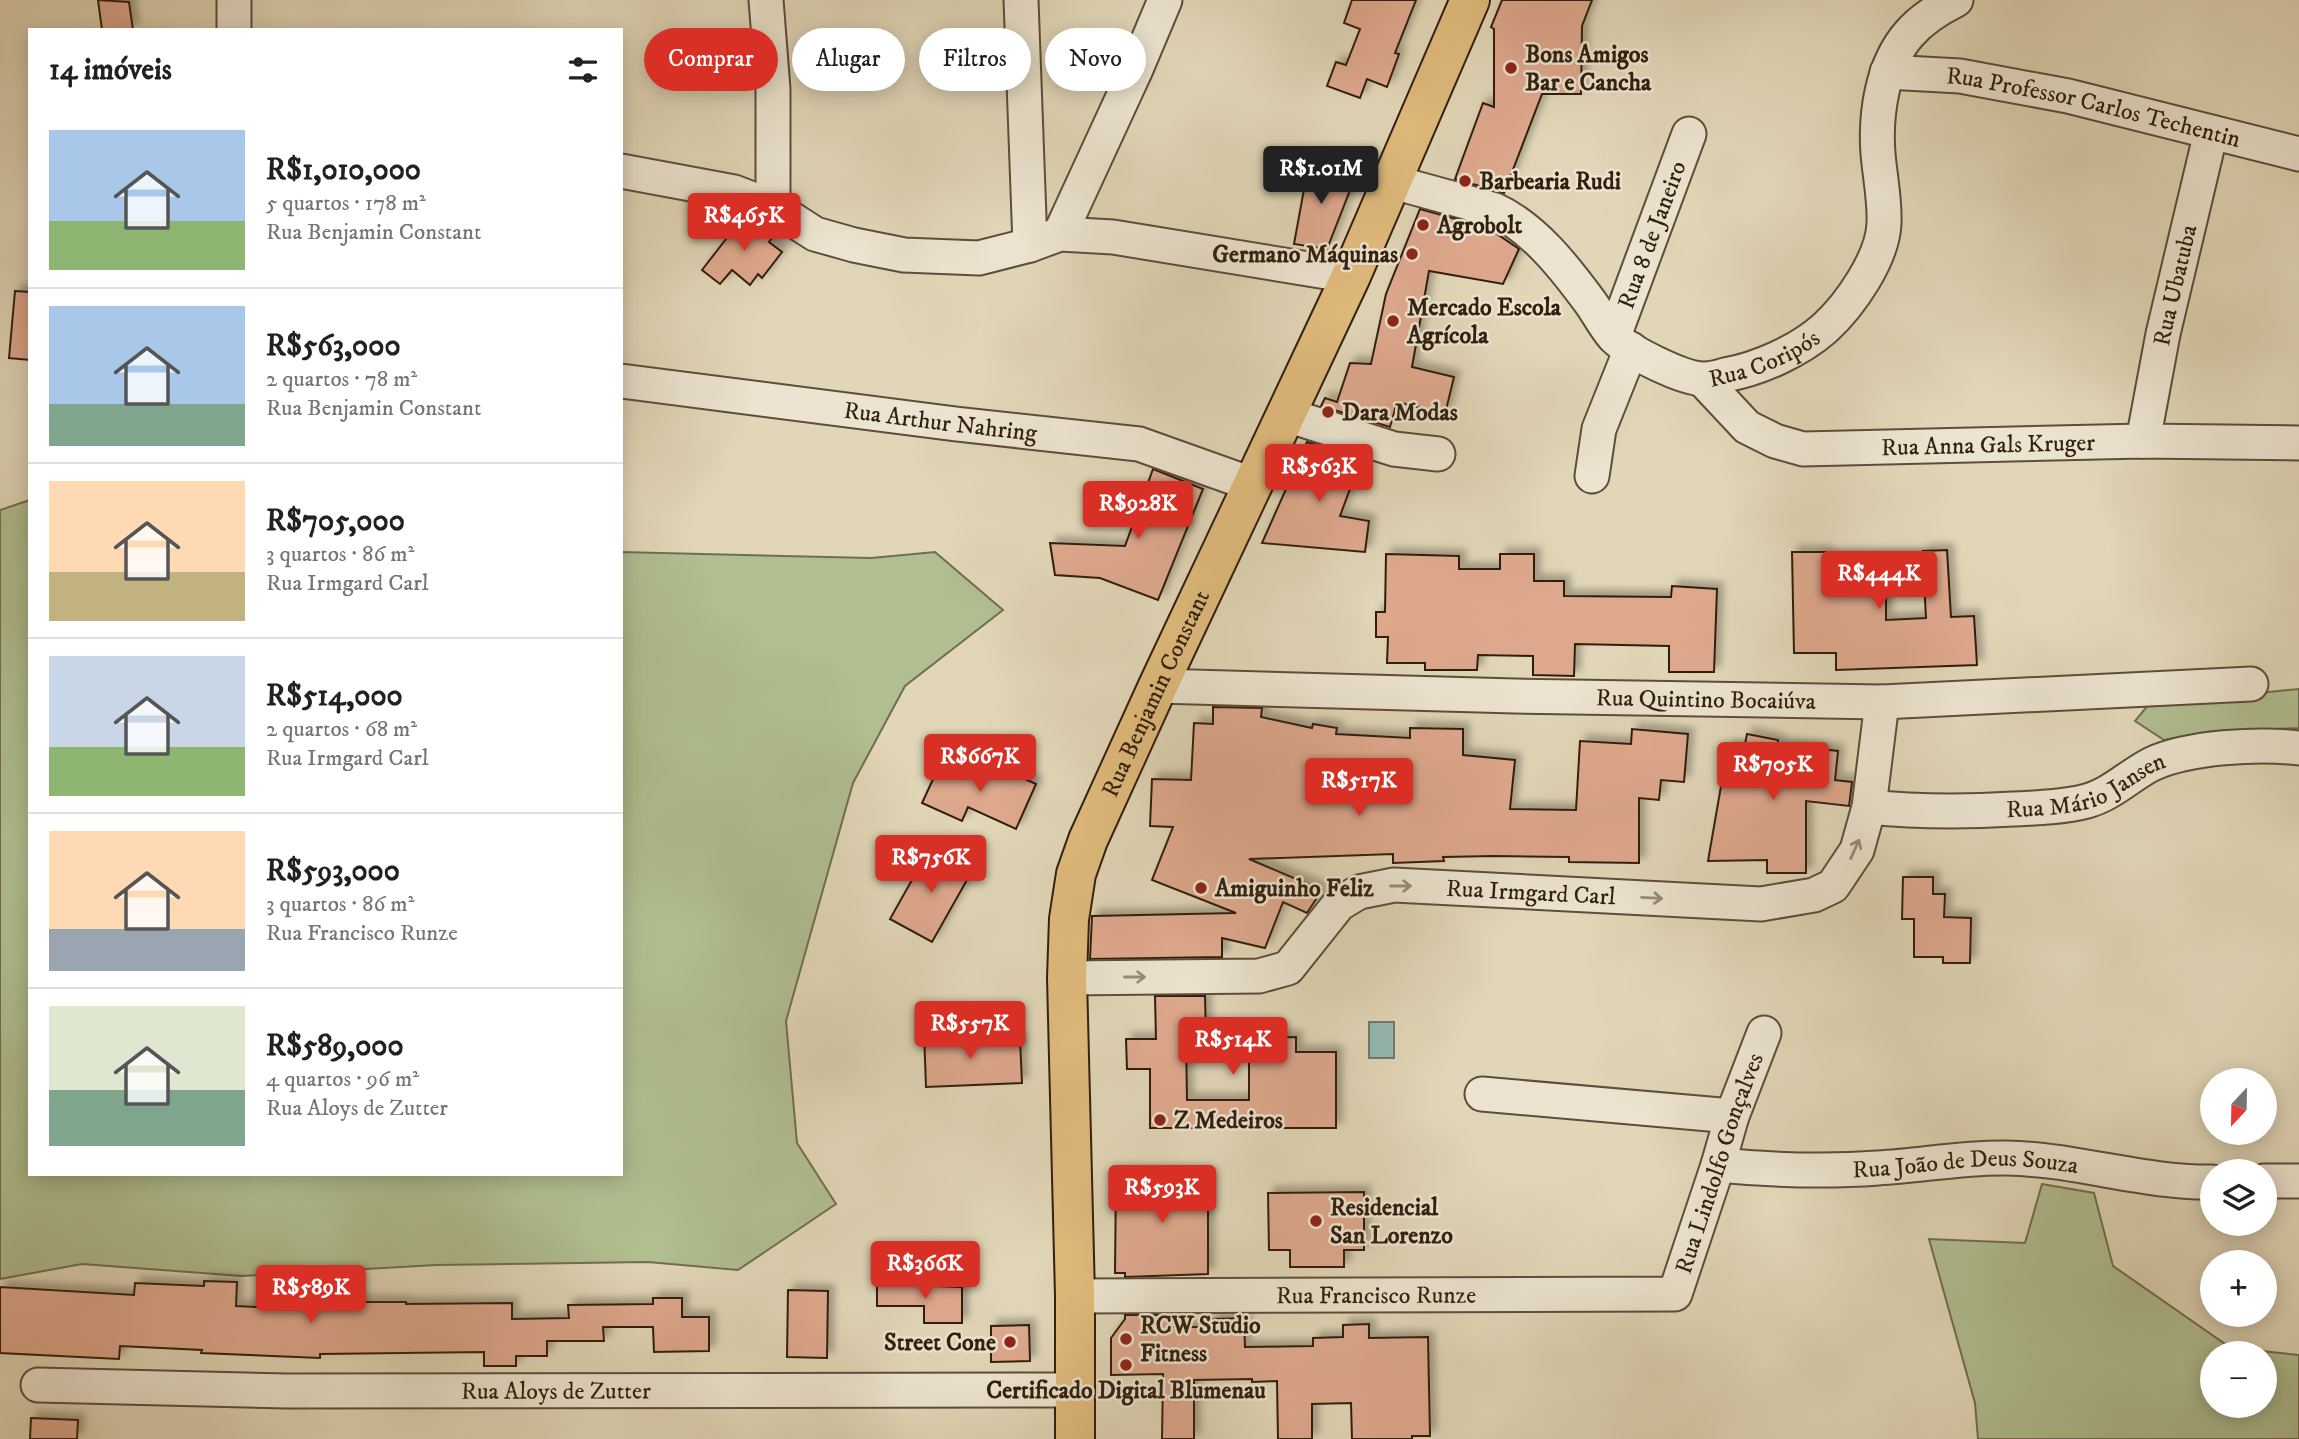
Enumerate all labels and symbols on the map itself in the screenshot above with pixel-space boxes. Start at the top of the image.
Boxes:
place label: Bons Amigos Bar e Cancha [1525,40,1652,98]
marker: Bons Amigos Bar e Cancha [1503,60,1519,76]
street label: Rua Professor Carlos Techentin [1946,61,2244,155]
pin: R$1.01M [1256,146,1386,206]
street label: Rua 8 de Janeiro [1611,157,1694,313]
place label: Barbearia Rudi [1479,167,1621,197]
marker: Barbearia Rudi [1457,173,1473,189]
pin: R$465K [687,194,801,253]
place label: Agrobolt [1436,211,1522,241]
marker: Agrobolt [1415,217,1431,233]
street label: Rua Ubatuba [2147,221,2205,348]
place label: Germano Máquinas [1212,240,1398,270]
marker: Germano Máquinas [1404,246,1420,262]
place label: Mercado Escola Agrícola [1406,293,1562,351]
marker: Mercado Escola Agrícola [1385,313,1401,329]
street label: Rua Coripós [1706,324,1826,395]
street label: Rua Arthur Nahring [842,396,1039,449]
place label: Dara Modas [1342,398,1458,428]
marker: Dara Modas [1320,404,1336,420]
street label: Rua Anna Gals Kruger [1881,428,2096,463]
pin: R$563K [1262,444,1376,504]
pin: R$928K [1081,482,1195,541]
pin: R$444K [1822,552,1936,611]
street label: Rua Benjamin Constant [1095,585,1217,802]
street label: Rua Quintino Bocaiúva [1596,683,1817,717]
pin: R$667K [923,734,1037,794]
pin: R$705K [1716,742,1830,802]
street label: Rua Mário Jansen [2006,746,2170,825]
pin: R$517K [1302,758,1416,818]
pin: R$756K [874,836,988,895]
one-way arrow [1849,839,1862,860]
place label: Amiguinho Feliz [1214,874,1374,904]
street label: Rua Irmgard Carl [1445,874,1617,912]
one-way arrow [1389,879,1412,893]
marker: Amiguinho Feliz [1193,880,1209,896]
one-way arrow [1640,892,1663,905]
one-way arrow [1124,970,1147,984]
pin: R$557K [913,1002,1027,1061]
pin: R$514K [1176,1018,1290,1077]
street label: Rua Lindolfo Gonçalves [1669,1049,1771,1278]
north arrow [2200,1068,2277,1144]
place label: Z Medeiros [1174,1106,1283,1136]
marker: Z Medeiros [1152,1112,1168,1128]
street label: Rua João de Deus Souza [1852,1144,2081,1185]
pin: R$593K [1105,1166,1219,1225]
place label: Residencial San Lorenzo [1330,1193,1453,1251]
marker: Residencial San Lorenzo [1308,1213,1324,1229]
pin: R$366K [868,1242,982,1301]
pin: R$589K [254,1266,368,1325]
street label: Rua Francisco Runze [1276,1281,1476,1311]
place label: RCW Studio Fitness [1140,1311,1261,1369]
place label: Street Cone [884,1328,996,1358]
marker: RCW Studio Fitness [1118,1331,1134,1347]
marker: Street Cone [1002,1334,1018,1350]
marker: Certificado Digital Blumenau [1118,1357,1134,1373]
place label: Certificado Digital Blumenau [986,1376,1266,1406]
street label: Rua Aloys de Zutter [461,1377,651,1407]

